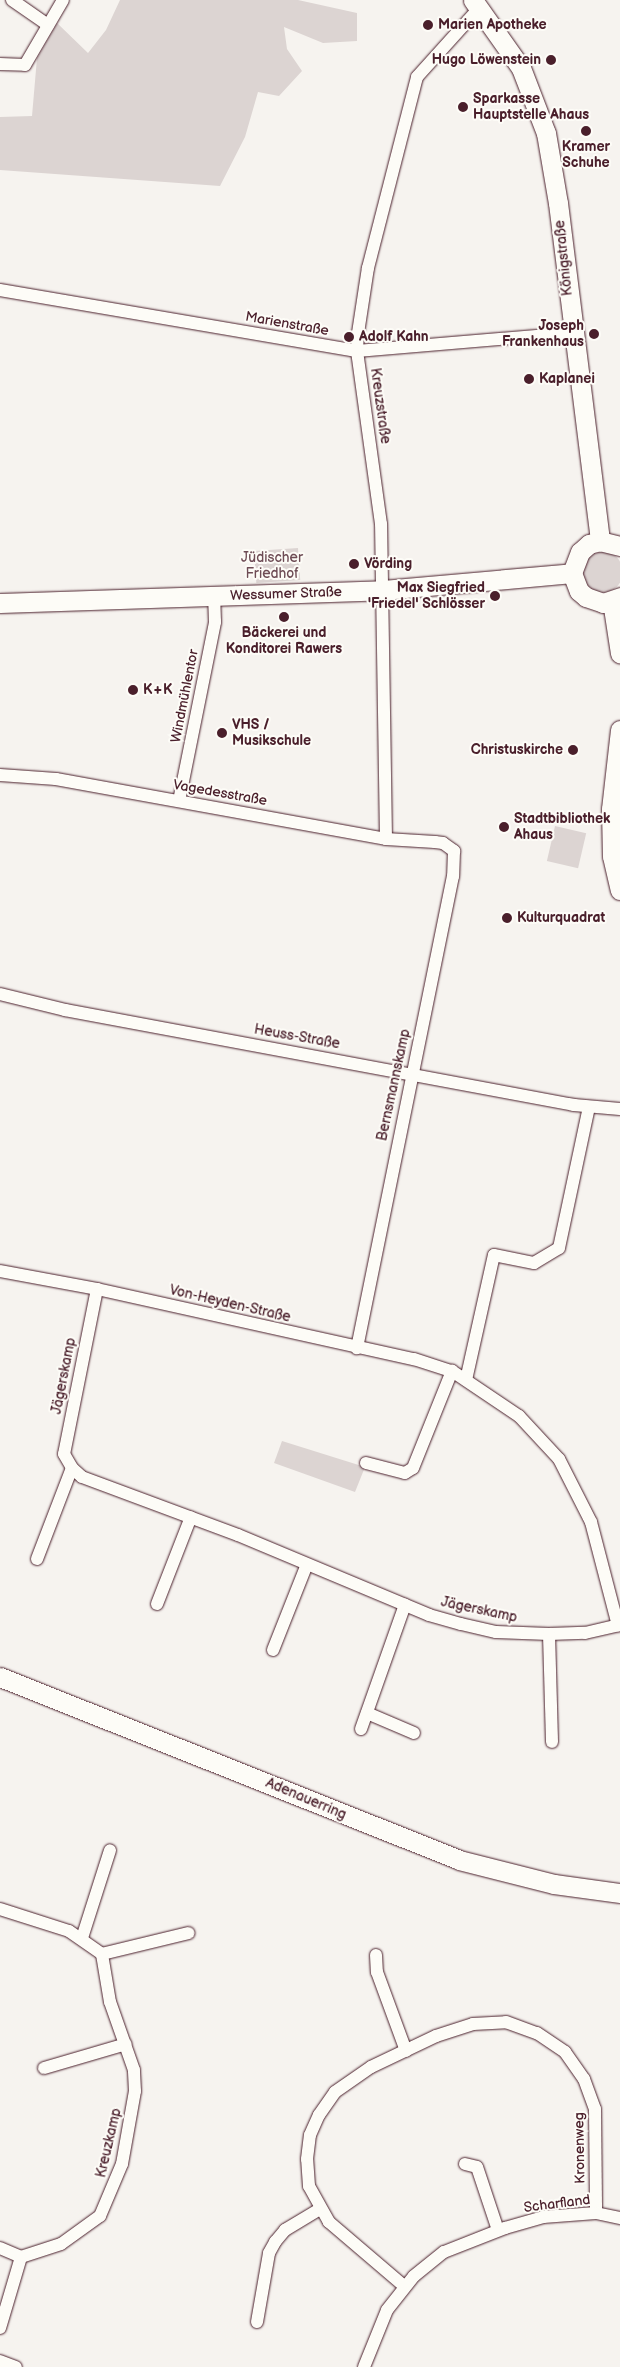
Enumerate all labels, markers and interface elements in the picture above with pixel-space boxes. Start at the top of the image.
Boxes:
place label: Marien Apotheke [438,17,547,33]
marker: Marien Apotheke [422,19,434,31]
place label: Hugo Löwenstein [432,52,541,68]
marker: Hugo Löwenstein [545,54,557,66]
place label: Sparkasse Hauptstelle Ahaus [473,91,589,124]
marker: Sparkasse Hauptstelle Ahaus [457,101,469,113]
marker: Kramer Schuhe [580,125,592,137]
place label: Kramer Schuhe [562,139,610,172]
street label: Königstraße [552,219,576,297]
street label: Marienstraße [244,308,330,340]
place label: Joseph Frankenhaus [502,318,584,351]
marker: Joseph Frankenhaus [588,328,600,340]
place label: Adolf Kahn [359,329,429,345]
marker: Adolf Kahn [343,331,355,343]
street label: Kreuzstraße [366,367,394,445]
place label: Kaplanei [539,371,595,387]
marker: Kaplanei [523,373,535,385]
park label: Jüdischer Friedhof [241,550,303,582]
place label: Vörding [364,556,412,572]
marker: Vörding [348,558,360,570]
place label: Max Siegfried 'Friedel' Schlösser [368,580,485,612]
street label: Wessumer Straße [230,584,342,604]
marker: Max Siegfried 'Friedel' Schlösser [489,590,501,602]
marker: Bäckerei und Konditorei Rawers [278,611,290,623]
place label: Bäckerei und Konditorei Rawers [226,625,342,658]
street label: Windmühlentor [168,648,202,744]
place label: K+K [143,682,173,698]
marker: K+K [127,684,139,696]
place label: VHS / Musikschule [232,717,311,750]
marker: VHS / Musikschule [216,727,228,739]
place label: Christuskirche [471,742,563,758]
marker: Christuskirche [567,744,579,756]
street label: Vagedesstraße [172,776,268,810]
place label: Stadtbibliothek Ahaus [514,811,610,844]
marker: Stadtbibliothek Ahaus [498,821,510,833]
place label: Kulturquadrat [517,910,605,926]
marker: Kulturquadrat [501,912,513,924]
street label: Heuss-Straße [253,1021,341,1053]
street label: Bernsmannskamp [374,1027,414,1143]
street label: Von-Heyden-Straße [168,1282,292,1326]
street label: Jägerskamp [48,1336,80,1416]
street label: Jägerskamp [439,1594,519,1626]
street label: Adenauerring [263,1774,349,1824]
street label: Kreuzkamp [93,2107,125,2179]
street label: Kronenweg [571,2112,589,2184]
street label: Scharfland [523,2192,591,2216]

